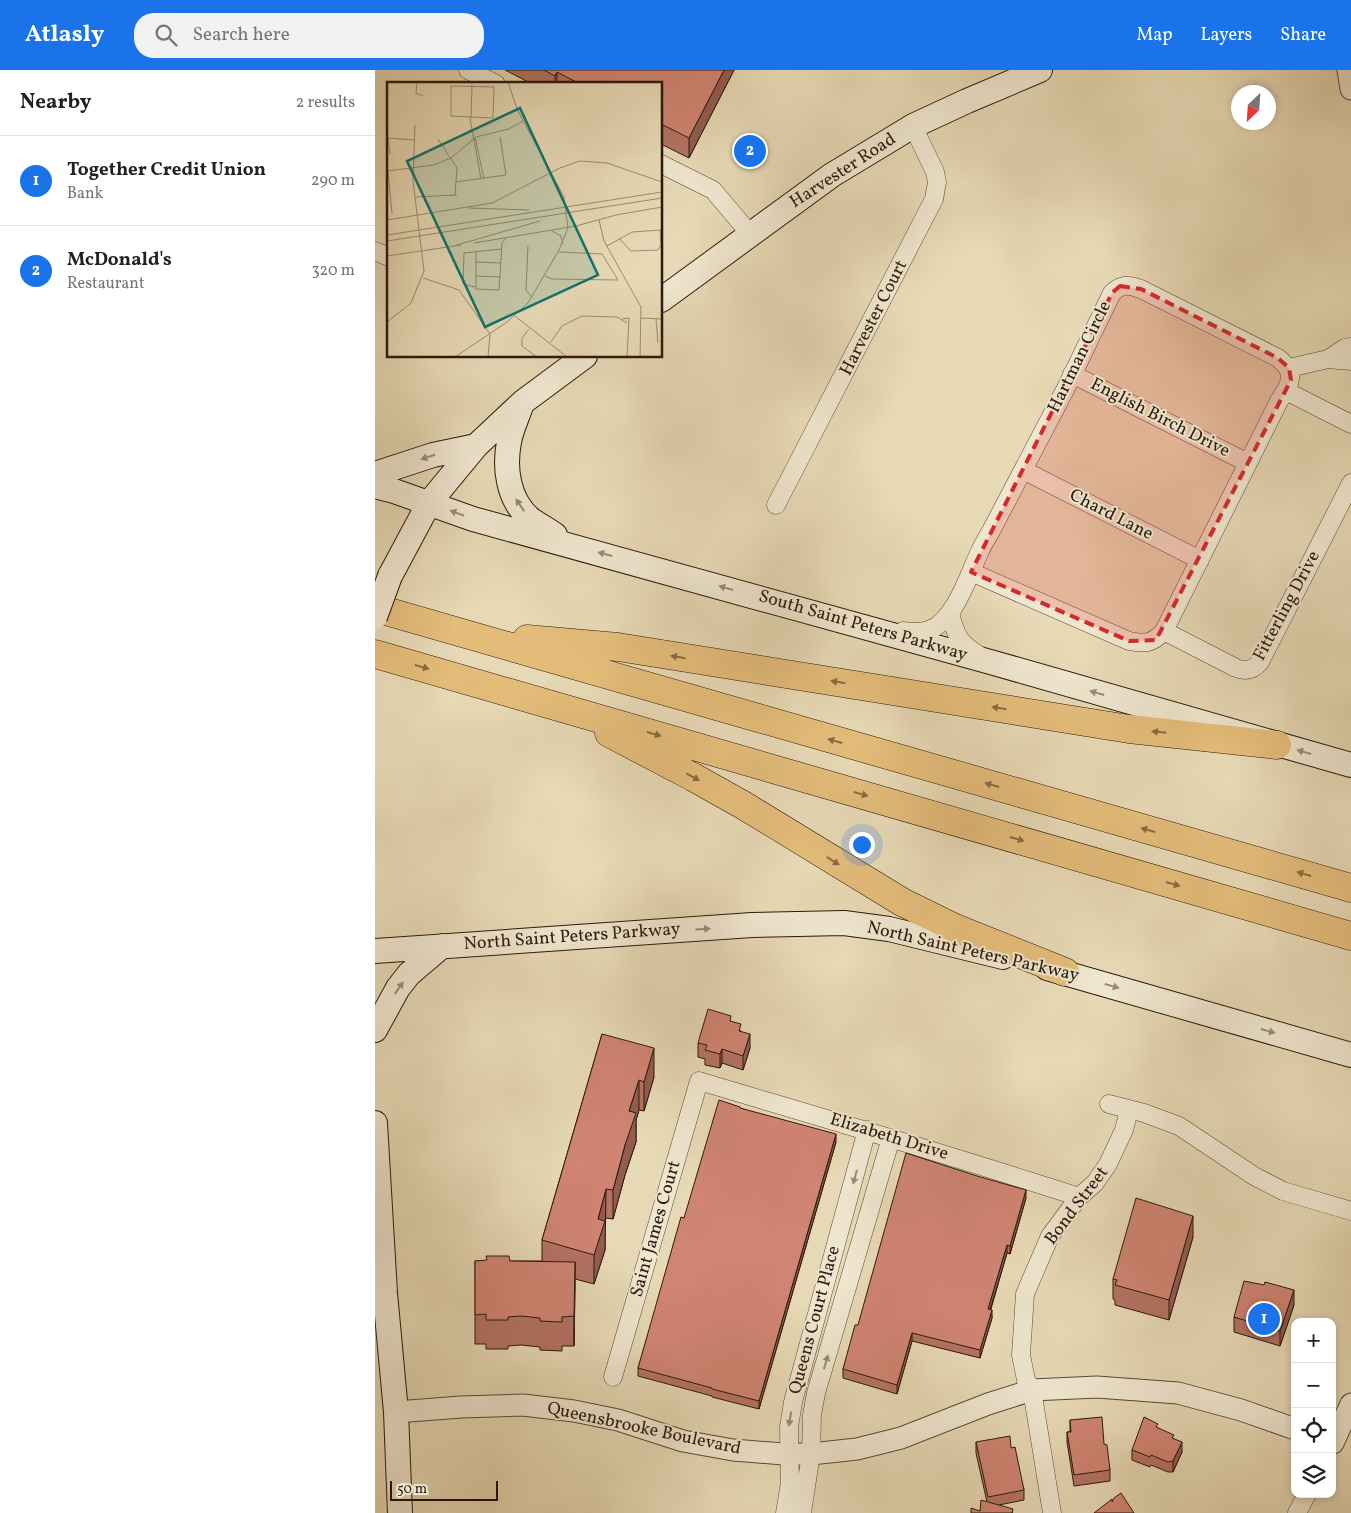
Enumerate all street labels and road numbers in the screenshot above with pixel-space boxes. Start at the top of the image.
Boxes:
street label: Harvester Road [785,127,901,215]
street label: Harvester Court [834,256,914,380]
street label: Hartman Circle [1042,297,1118,417]
street label: English Birch Drive [1086,372,1234,464]
street label: Chard Lane [1065,483,1157,547]
street label: Fitterling Drive [1247,546,1327,666]
street label: South Saint Peters Parkway [756,584,971,668]
street label: North Saint Peters Parkway [864,915,1082,989]
street label: North Saint Peters Parkway [463,917,681,957]
street label: Elizabeth Drive [827,1107,951,1167]
street label: Saint James Court [625,1158,687,1300]
street label: Bond Street [1039,1162,1115,1250]
street label: Queens Court Place [783,1243,847,1397]
street label: Queensbrooke Boulevard [545,1396,743,1462]

